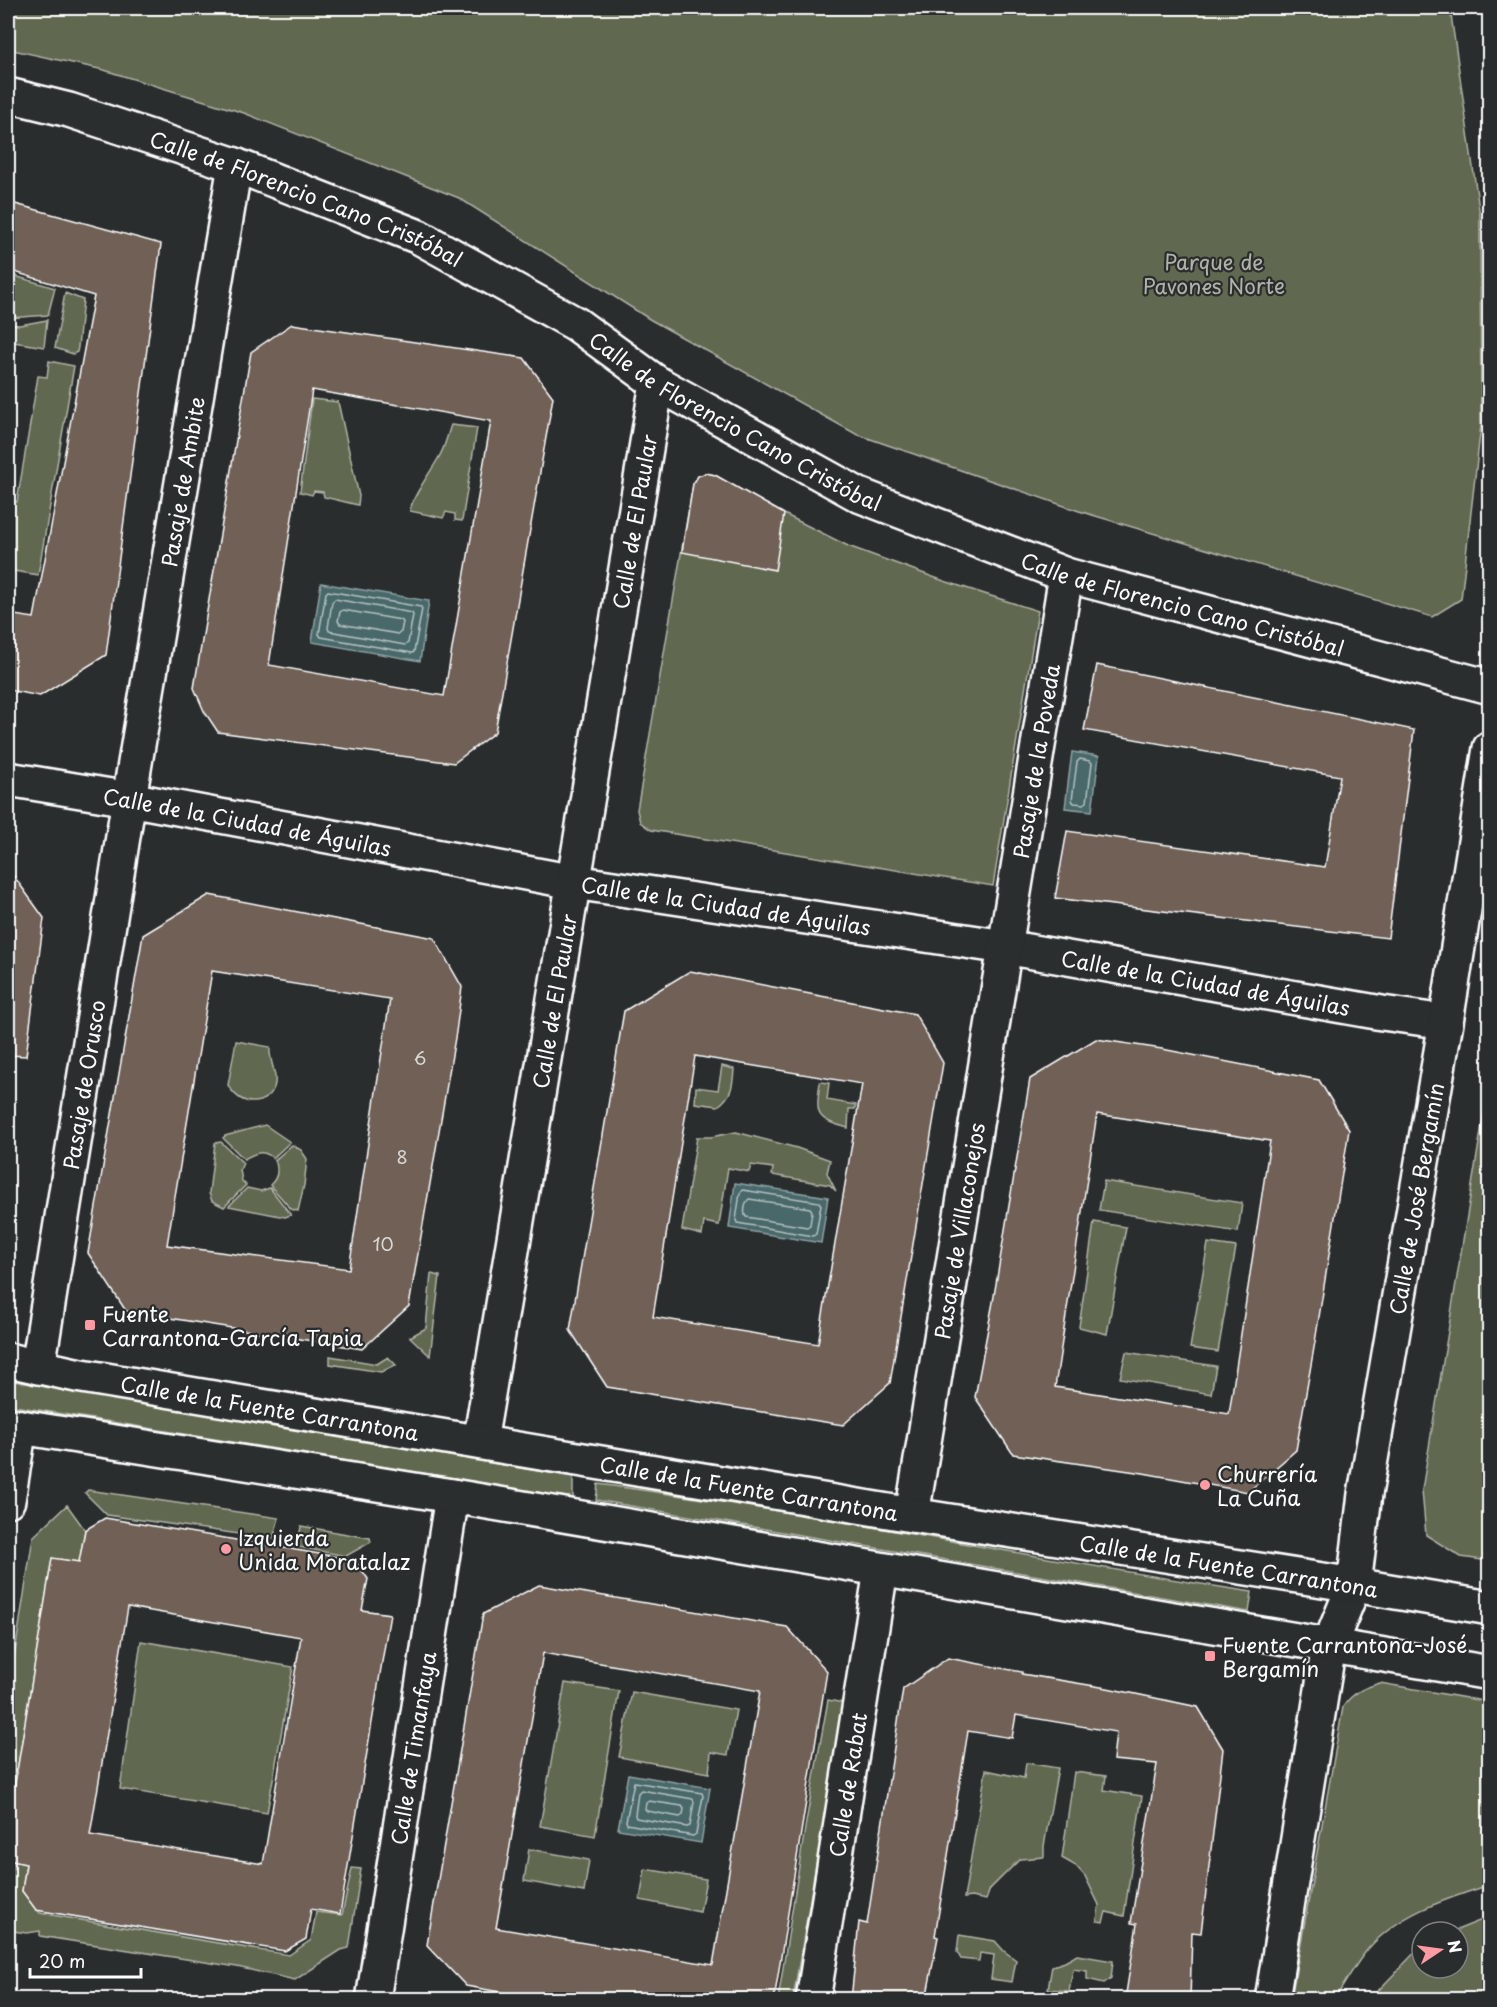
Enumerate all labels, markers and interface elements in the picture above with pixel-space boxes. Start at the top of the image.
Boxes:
street label: Calle de Florencio Cano Cristóbal [146,122,469,274]
park label: Parque de Pavones Norte [1143,245,1285,301]
street label: Calle de Florencio Cano Cristóbal [583,323,886,518]
street label: Pasaje de Ambite [152,394,212,569]
street label: Calle de El Paular [603,432,664,611]
street label: Calle de Florencio Cano Cristóbal [1016,543,1348,664]
street label: Pasaje de la Poveda [1004,661,1067,861]
street label: Calle de la Ciudad de Águilas [101,779,394,864]
street label: Calle de la Ciudad de Águilas [579,867,873,943]
street label: Calle de El Paular [523,911,584,1091]
street label: Calle de la Ciudad de Águilas [1059,941,1353,1023]
street label: Pasaje de Orusco [54,998,113,1172]
house number: 6 [414,1044,426,1071]
street label: Calle de José Bergamín [1380,1080,1451,1317]
street label: Pasaje de Villaconejos [925,1120,992,1341]
house number: 8 [396,1143,408,1170]
house number: 10 [372,1230,394,1257]
place label: Fuente Carrantona-García Tapia [102,1297,364,1353]
marker: Fuente Carrantona-García Tapia [83,1318,97,1332]
street label: Calle de la Fuente Carrantona [118,1367,421,1448]
street label: Calle de la Fuente Carrantona [597,1447,901,1528]
place label: Churrería La Cuña [1217,1457,1318,1513]
marker: Churrería La Cuña [1198,1478,1212,1492]
place label: Izquierda Unida Moratalaz [238,1521,410,1577]
street label: Calle de la Fuente Carrantona [1077,1526,1381,1605]
marker: Izquierda Unida Moratalaz [219,1542,233,1556]
place label: Fuente Carrantona-José Bergamín [1222,1628,1467,1684]
street label: Calle de Timanfaya [382,1649,443,1847]
marker: Fuente Carrantona-José Bergamín [1203,1649,1217,1663]
street label: Calle de Rabat [820,1710,874,1859]
north arrow [1410,1920,1470,1980]
text: N [1442,1938,1469,1955]
scale bar [30,1941,141,1979]
text: 20 m [39,1947,85,1974]

